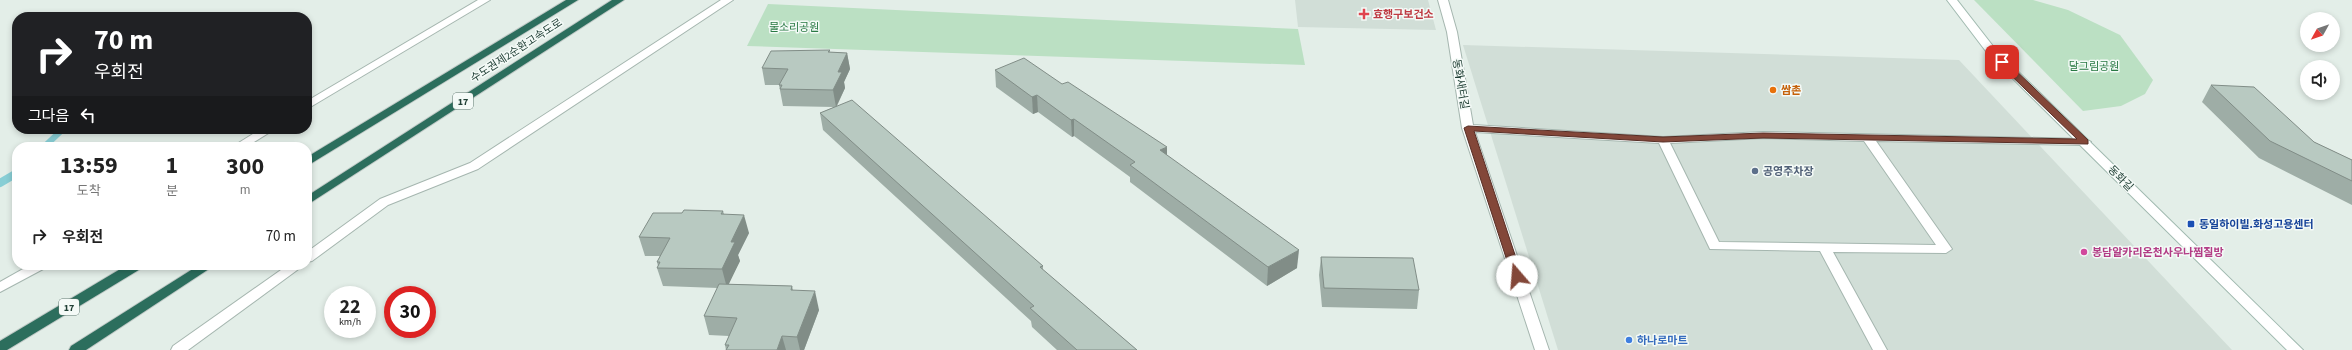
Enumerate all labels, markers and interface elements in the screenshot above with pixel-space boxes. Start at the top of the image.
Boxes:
place label: 효행구보건소 [1373,7,1434,22]
marker: 효행구보건소 [1358,8,1370,20]
north arrow [2300,12,2340,52]
map controls [2300,12,2340,100]
street label: 수도권제2순환고속도로 [467,15,565,86]
text: 70 m [94,20,153,60]
park label: 물소리공원 [769,20,819,35]
icon: right [28,28,80,80]
pin [1985,45,2019,79]
icon: arrive [1991,51,2013,73]
street label: 동화새터길 [1449,58,1472,110]
park label: 달그림공원 [2069,59,2119,74]
text: 우회전 [94,60,144,85]
button: sound [2300,60,2340,100]
place label: 쌈촌 [1781,83,1801,98]
marker: 쌈촌 [1768,85,1778,95]
road number: 17 [453,93,473,109]
icon: left [77,104,99,126]
text: 그다음 [28,106,69,127]
text: 13:59 [60,148,118,183]
text: 1 [166,148,178,183]
text: 300 [226,149,264,184]
street label: 동화길 [2105,162,2137,194]
place label: 공영주차장 [1763,164,1814,179]
marker: 공영주차장 [1750,166,1760,176]
text: m [240,181,251,199]
text: 도착 [77,182,101,200]
text: 분 [166,182,178,200]
place label: 동일하이빌.화성고용센터 [2199,217,2314,232]
marker: 동일하이빌.화성고용센터 [2186,219,2196,229]
icon: right [28,225,50,247]
text: 70 m [266,226,296,247]
text: 우회전 [62,227,103,248]
place label: 봉담알카리온천사우나찜질방 [2092,245,2224,260]
marker: 봉담알카리온천사우나찜질방 [2079,247,2089,257]
position arrow [1496,255,1538,297]
speed limit sign: 30 [384,286,436,338]
text: 22 [339,293,361,321]
road number: 17 [59,299,79,315]
text: km/h [339,315,361,329]
place label: 하나로마트 [1637,333,1688,348]
marker: 하나로마트 [1624,335,1634,345]

